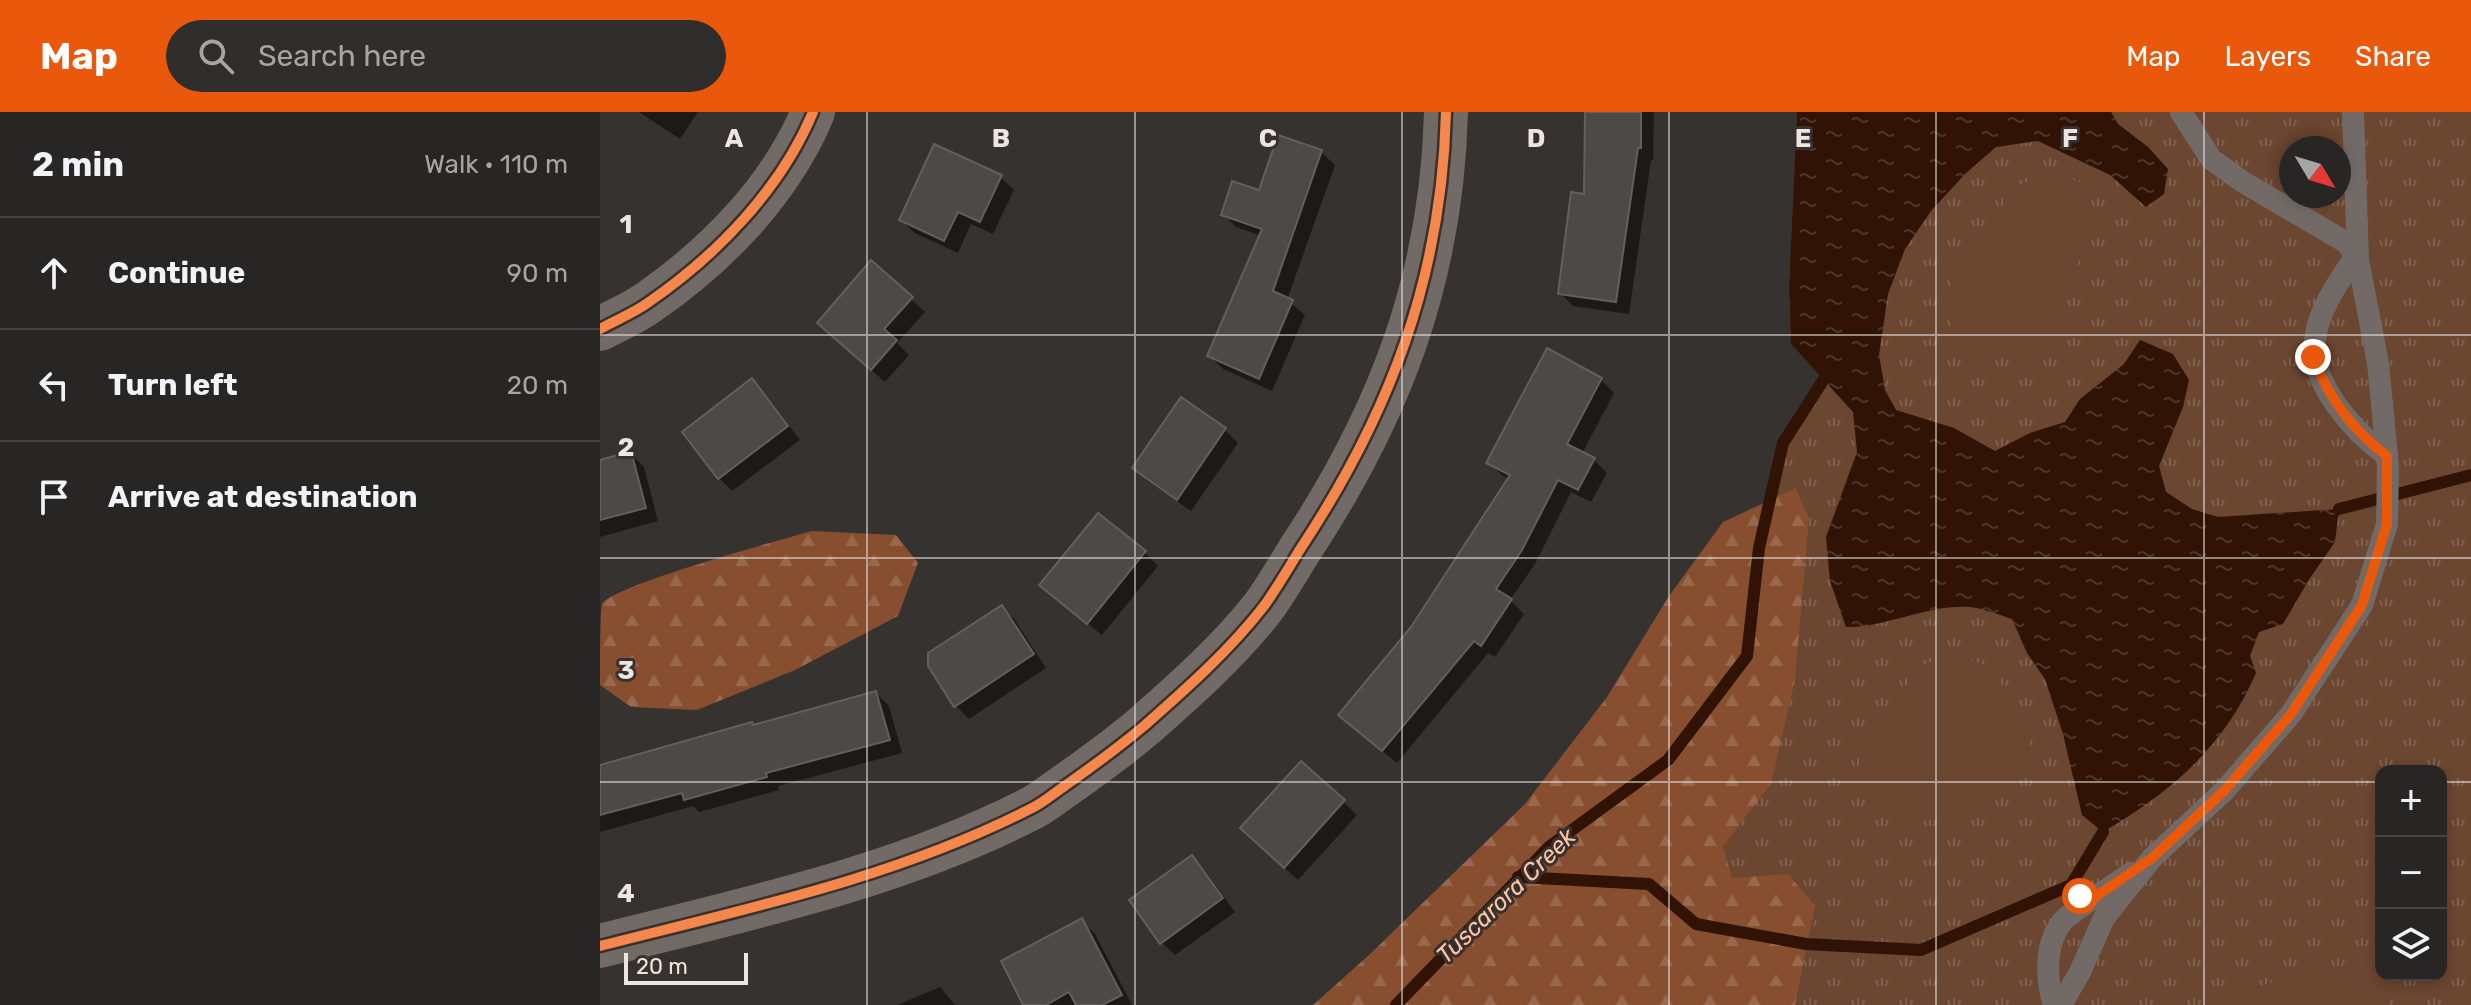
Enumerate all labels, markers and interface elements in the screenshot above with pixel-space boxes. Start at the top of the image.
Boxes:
search box [166,20,726,92]
text: Map [40,33,118,79]
icon: search [194,34,238,78]
text: Search here [258,38,426,74]
text: Map [2126,40,2181,73]
text: Layers [2225,40,2311,73]
text: Share [2355,40,2431,73]
text: A [725,123,744,154]
text: B [992,123,1010,154]
text: C [1259,123,1277,154]
text: D [1527,123,1545,154]
text: E [1795,123,1811,154]
text: F [2062,123,2078,154]
north arrow [2279,136,2351,208]
text: 2 min [32,144,124,185]
text: Walk · 110 m [424,149,568,180]
text: 1 [620,209,632,240]
icon: ahead [32,251,76,295]
text: Continue [108,255,245,291]
text: 90 m [507,258,568,289]
route end [2295,339,2331,375]
icon: left [32,363,76,407]
text: Turn left [108,367,238,403]
text: 20 m [507,370,568,401]
text: 2 [618,432,634,463]
icon: arrive [32,475,76,519]
text: Arrive at destination [108,479,418,515]
text: 3 [617,655,635,686]
map controls [2375,765,2447,981]
button: + [2375,765,2447,837]
water label: Tuscarora Creek [1431,822,1582,969]
button: − [2375,837,2447,909]
text: 4 [617,878,635,909]
route start [2062,878,2098,914]
button: layers [2375,909,2447,981]
scale bar [624,949,748,985]
text: 20 m [636,953,688,980]

